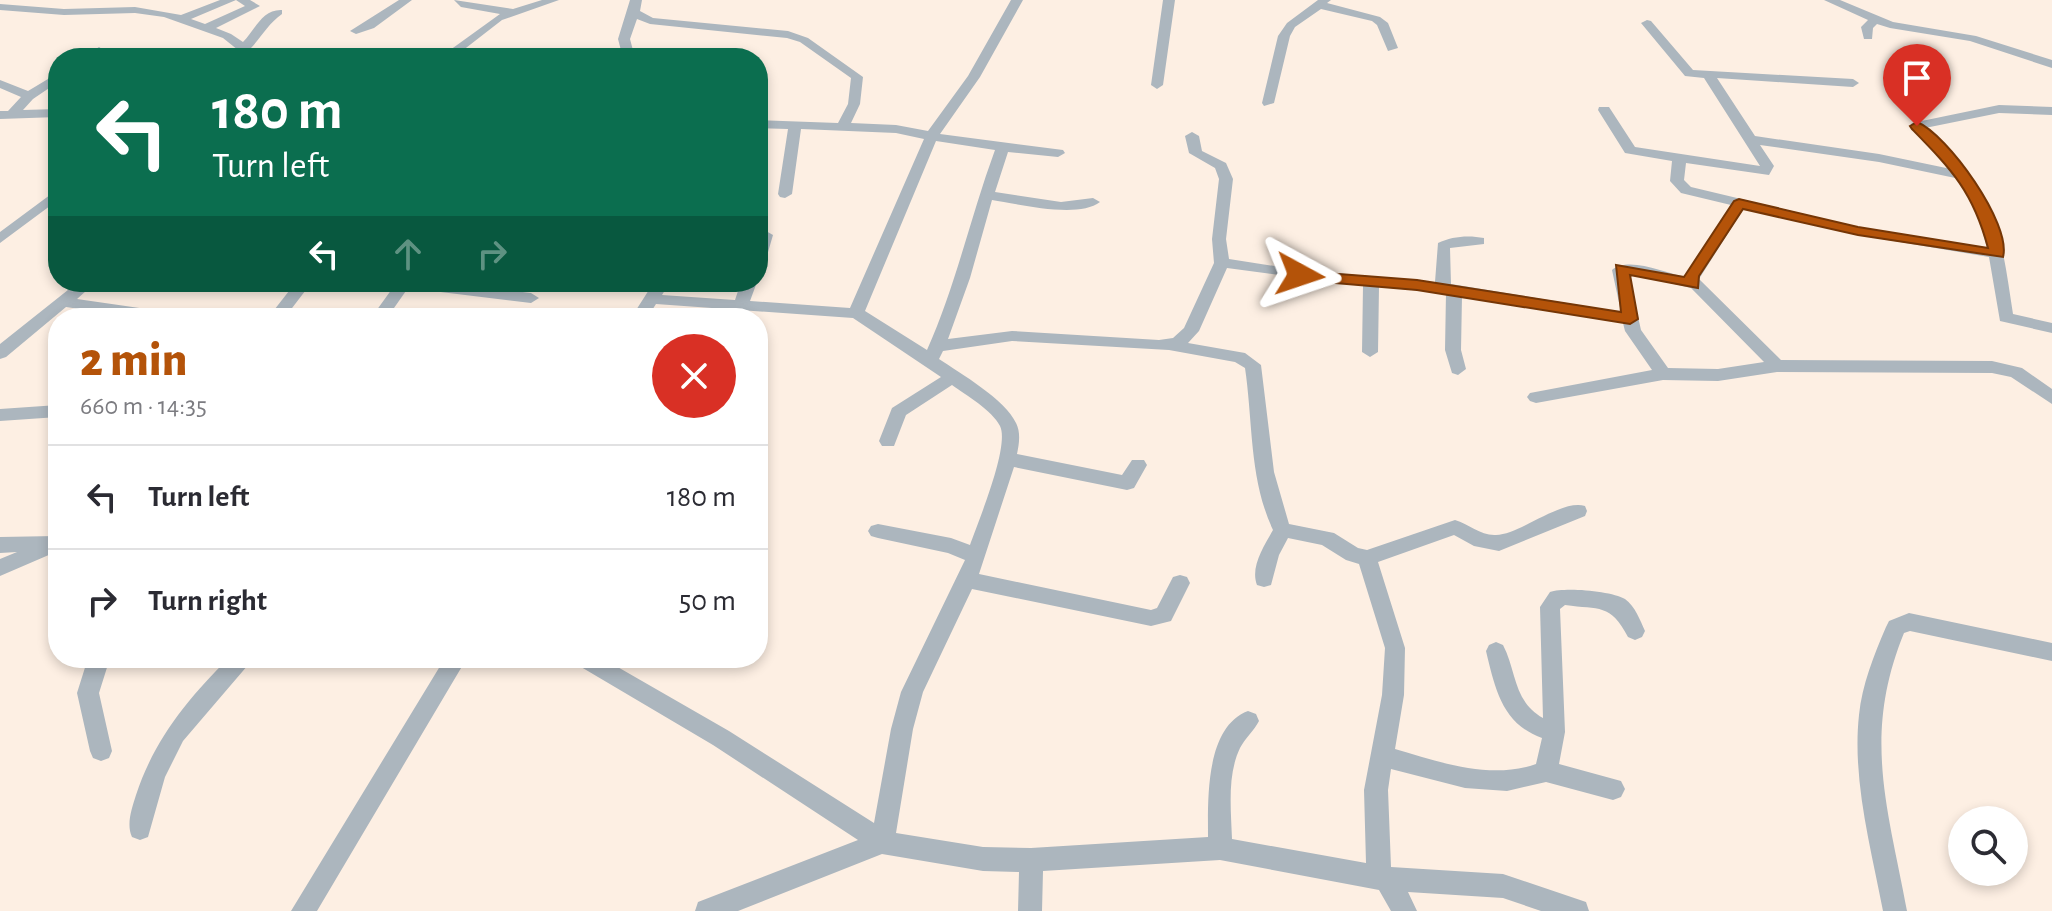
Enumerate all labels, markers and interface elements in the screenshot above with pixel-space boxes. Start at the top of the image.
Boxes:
pin [1883,44,1951,126]
icon: arrive [1895,56,1939,100]
icon: left [80,80,184,184]
text: 180 m [212,83,343,139]
text: Turn left [212,148,329,184]
icon: left [302,232,346,276]
icon: ahead [386,232,430,276]
icon: right [470,232,514,276]
position arrow [1258,233,1342,317]
button: close [652,334,736,418]
text: 2 min [80,337,188,385]
text: 660 m · 14:35 [80,393,207,419]
icon: left [80,475,124,519]
text: Turn left [148,482,249,512]
text: 180 m [667,482,736,512]
icon: right [80,579,124,623]
text: Turn right [148,586,267,616]
text: 50 m [679,586,736,616]
map controls [1948,806,2028,886]
button: search [1948,806,2028,886]

